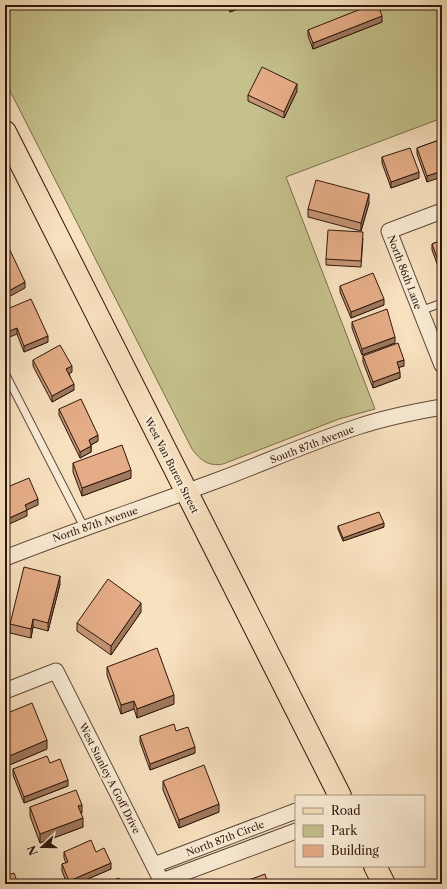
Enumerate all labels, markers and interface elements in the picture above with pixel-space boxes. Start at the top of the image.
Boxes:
street label: North 86th Lane [384,233,425,312]
street label: West Van Buren Street [141,414,202,516]
street label: South 87th Avenue [268,422,357,467]
street label: North 87th Avenue [51,504,140,545]
street label: West Stanley A Goff Drive [75,720,143,836]
legend [295,795,425,867]
text: Road [331,803,361,818]
street label: North 87th Circle [184,817,267,859]
text: Park [331,823,358,838]
north arrow [22,827,62,867]
text: N [24,843,41,858]
text: Building [331,843,379,858]

